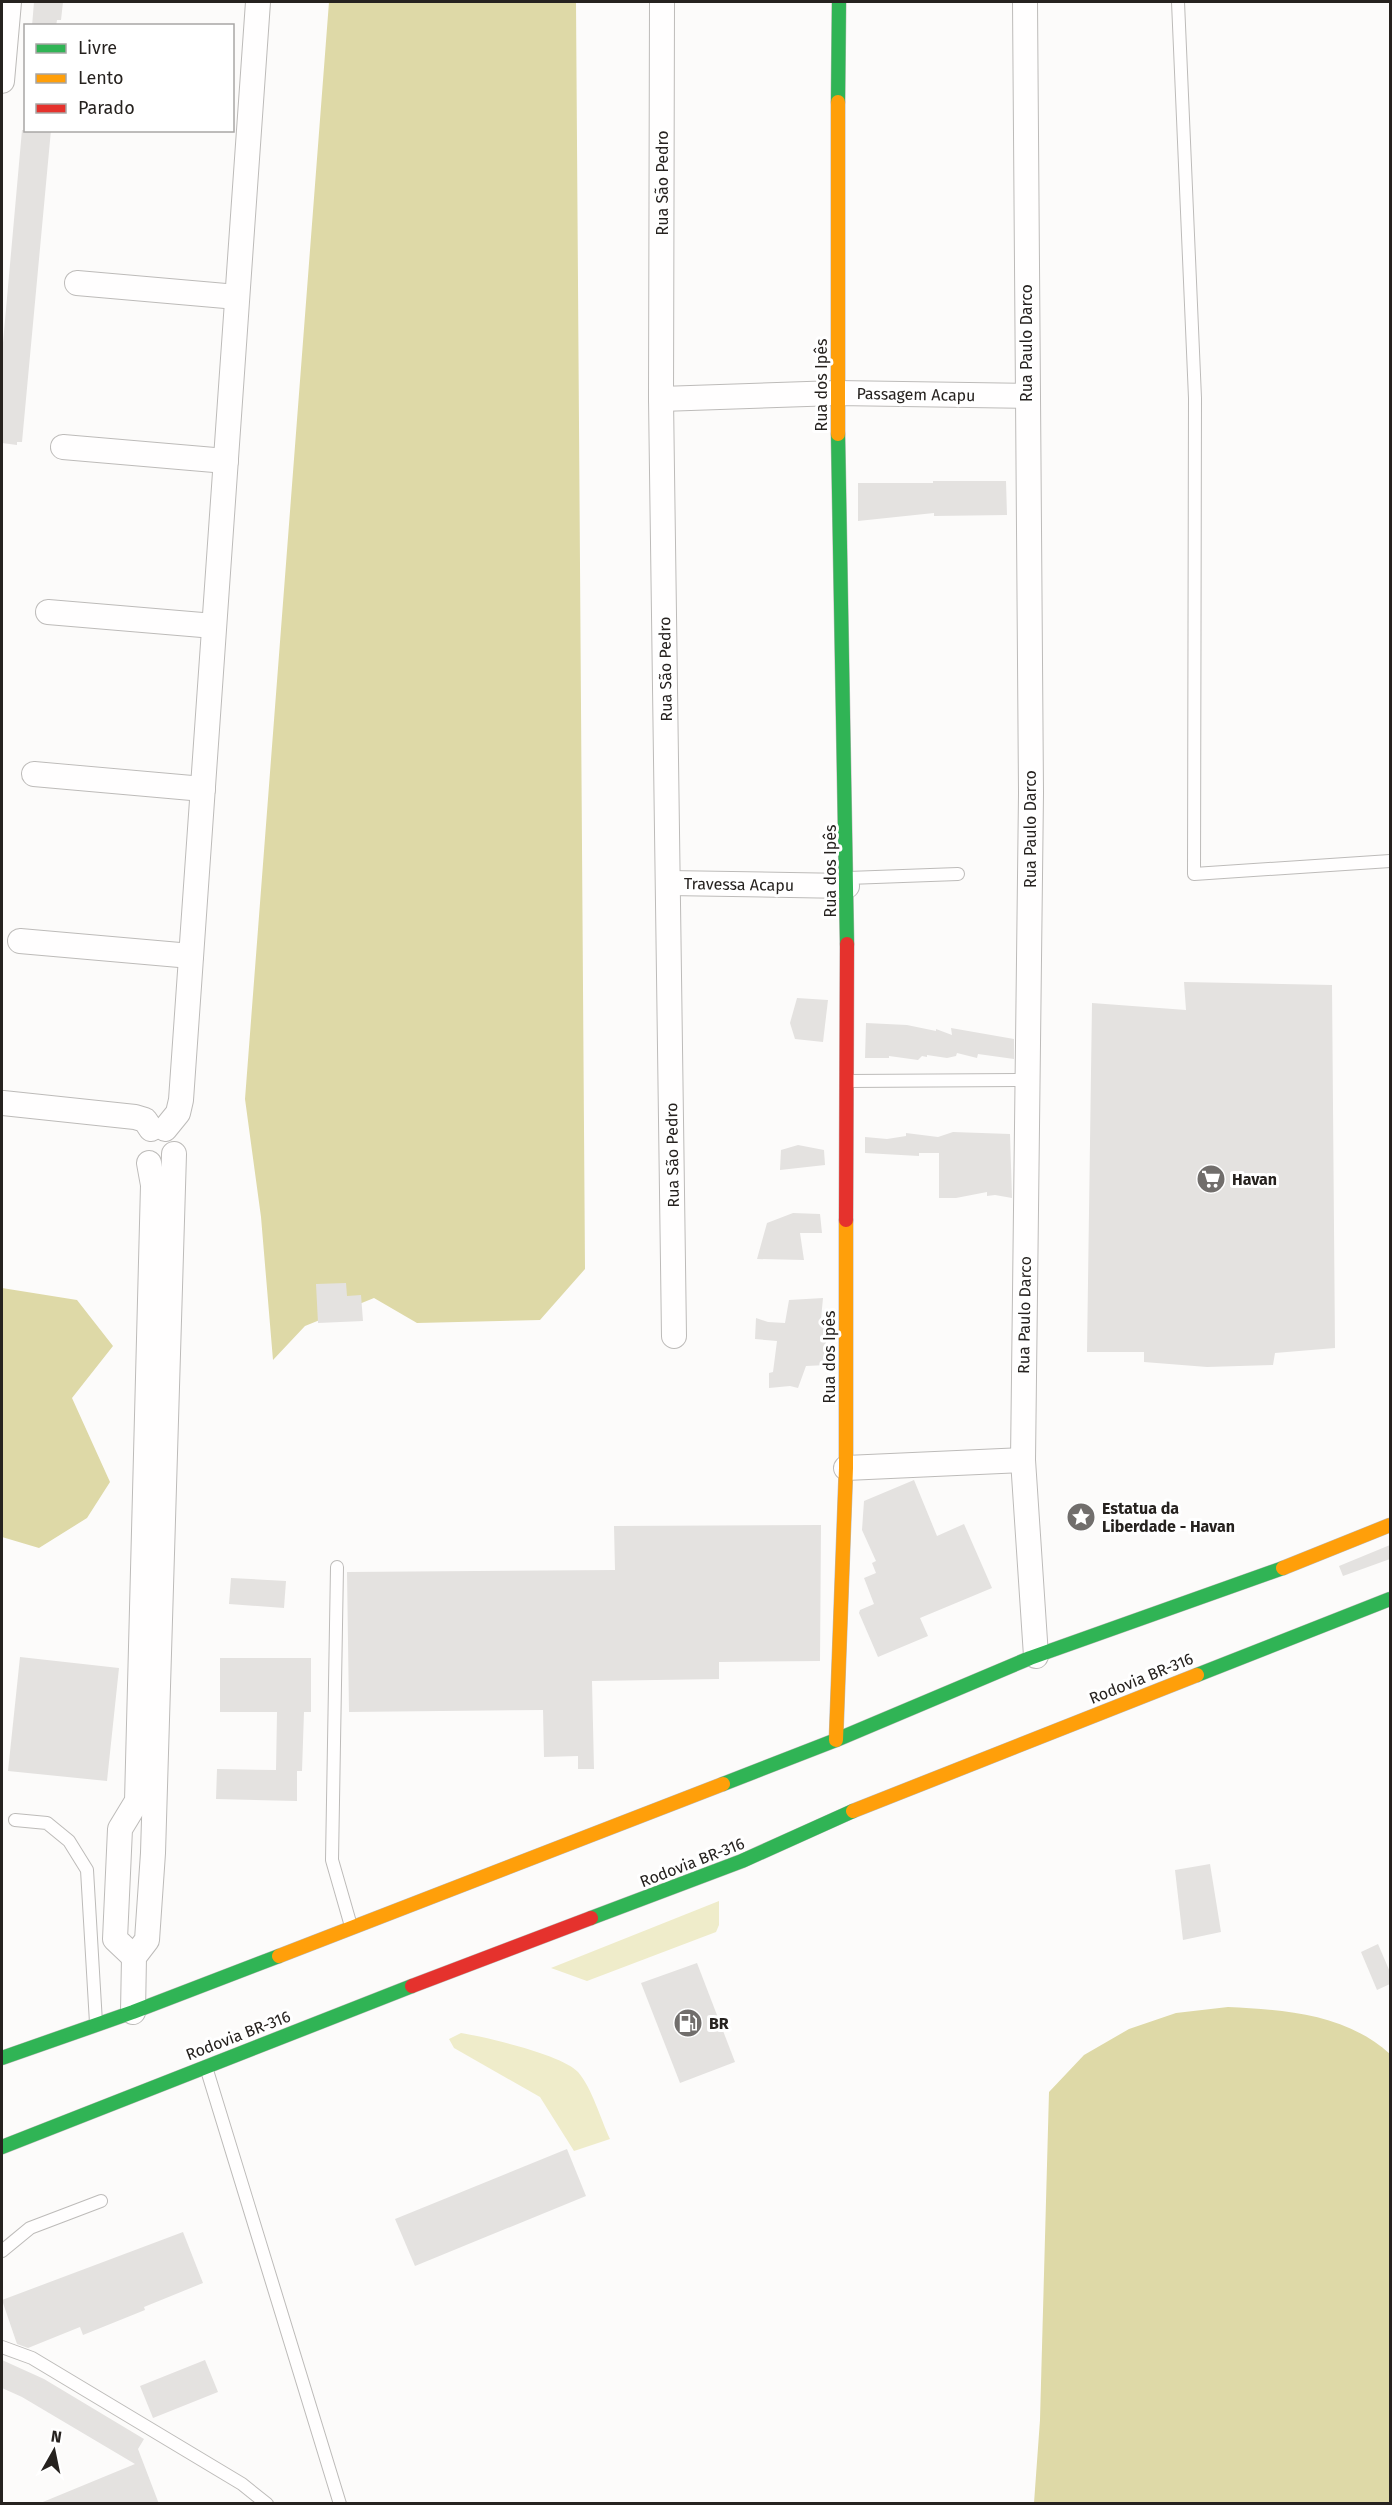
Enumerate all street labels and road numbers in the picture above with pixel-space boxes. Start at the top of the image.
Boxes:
street label: Rua São Pedro [653,130,672,236]
street label: Rua Paulo Darco [1017,284,1036,402]
street label: Rua dos Ipês [812,339,831,431]
street label: Passagem Acapu [856,384,976,405]
street label: Rua São Pedro [655,616,676,722]
street label: Rua Paulo Darco [1021,770,1040,888]
street label: Rua dos Ipês [821,825,840,917]
street label: Travessa Acapu [684,874,794,895]
street label: Rua São Pedro [662,1102,683,1208]
street label: Rua Paulo Darco [1014,1256,1035,1374]
street label: Rua dos Ipês [820,1311,839,1403]
street label: Rodovia BR-316 [1086,1649,1196,1708]
street label: Rodovia BR-316 [637,1834,747,1891]
street label: Rodovia BR-316 [183,2007,293,2064]

